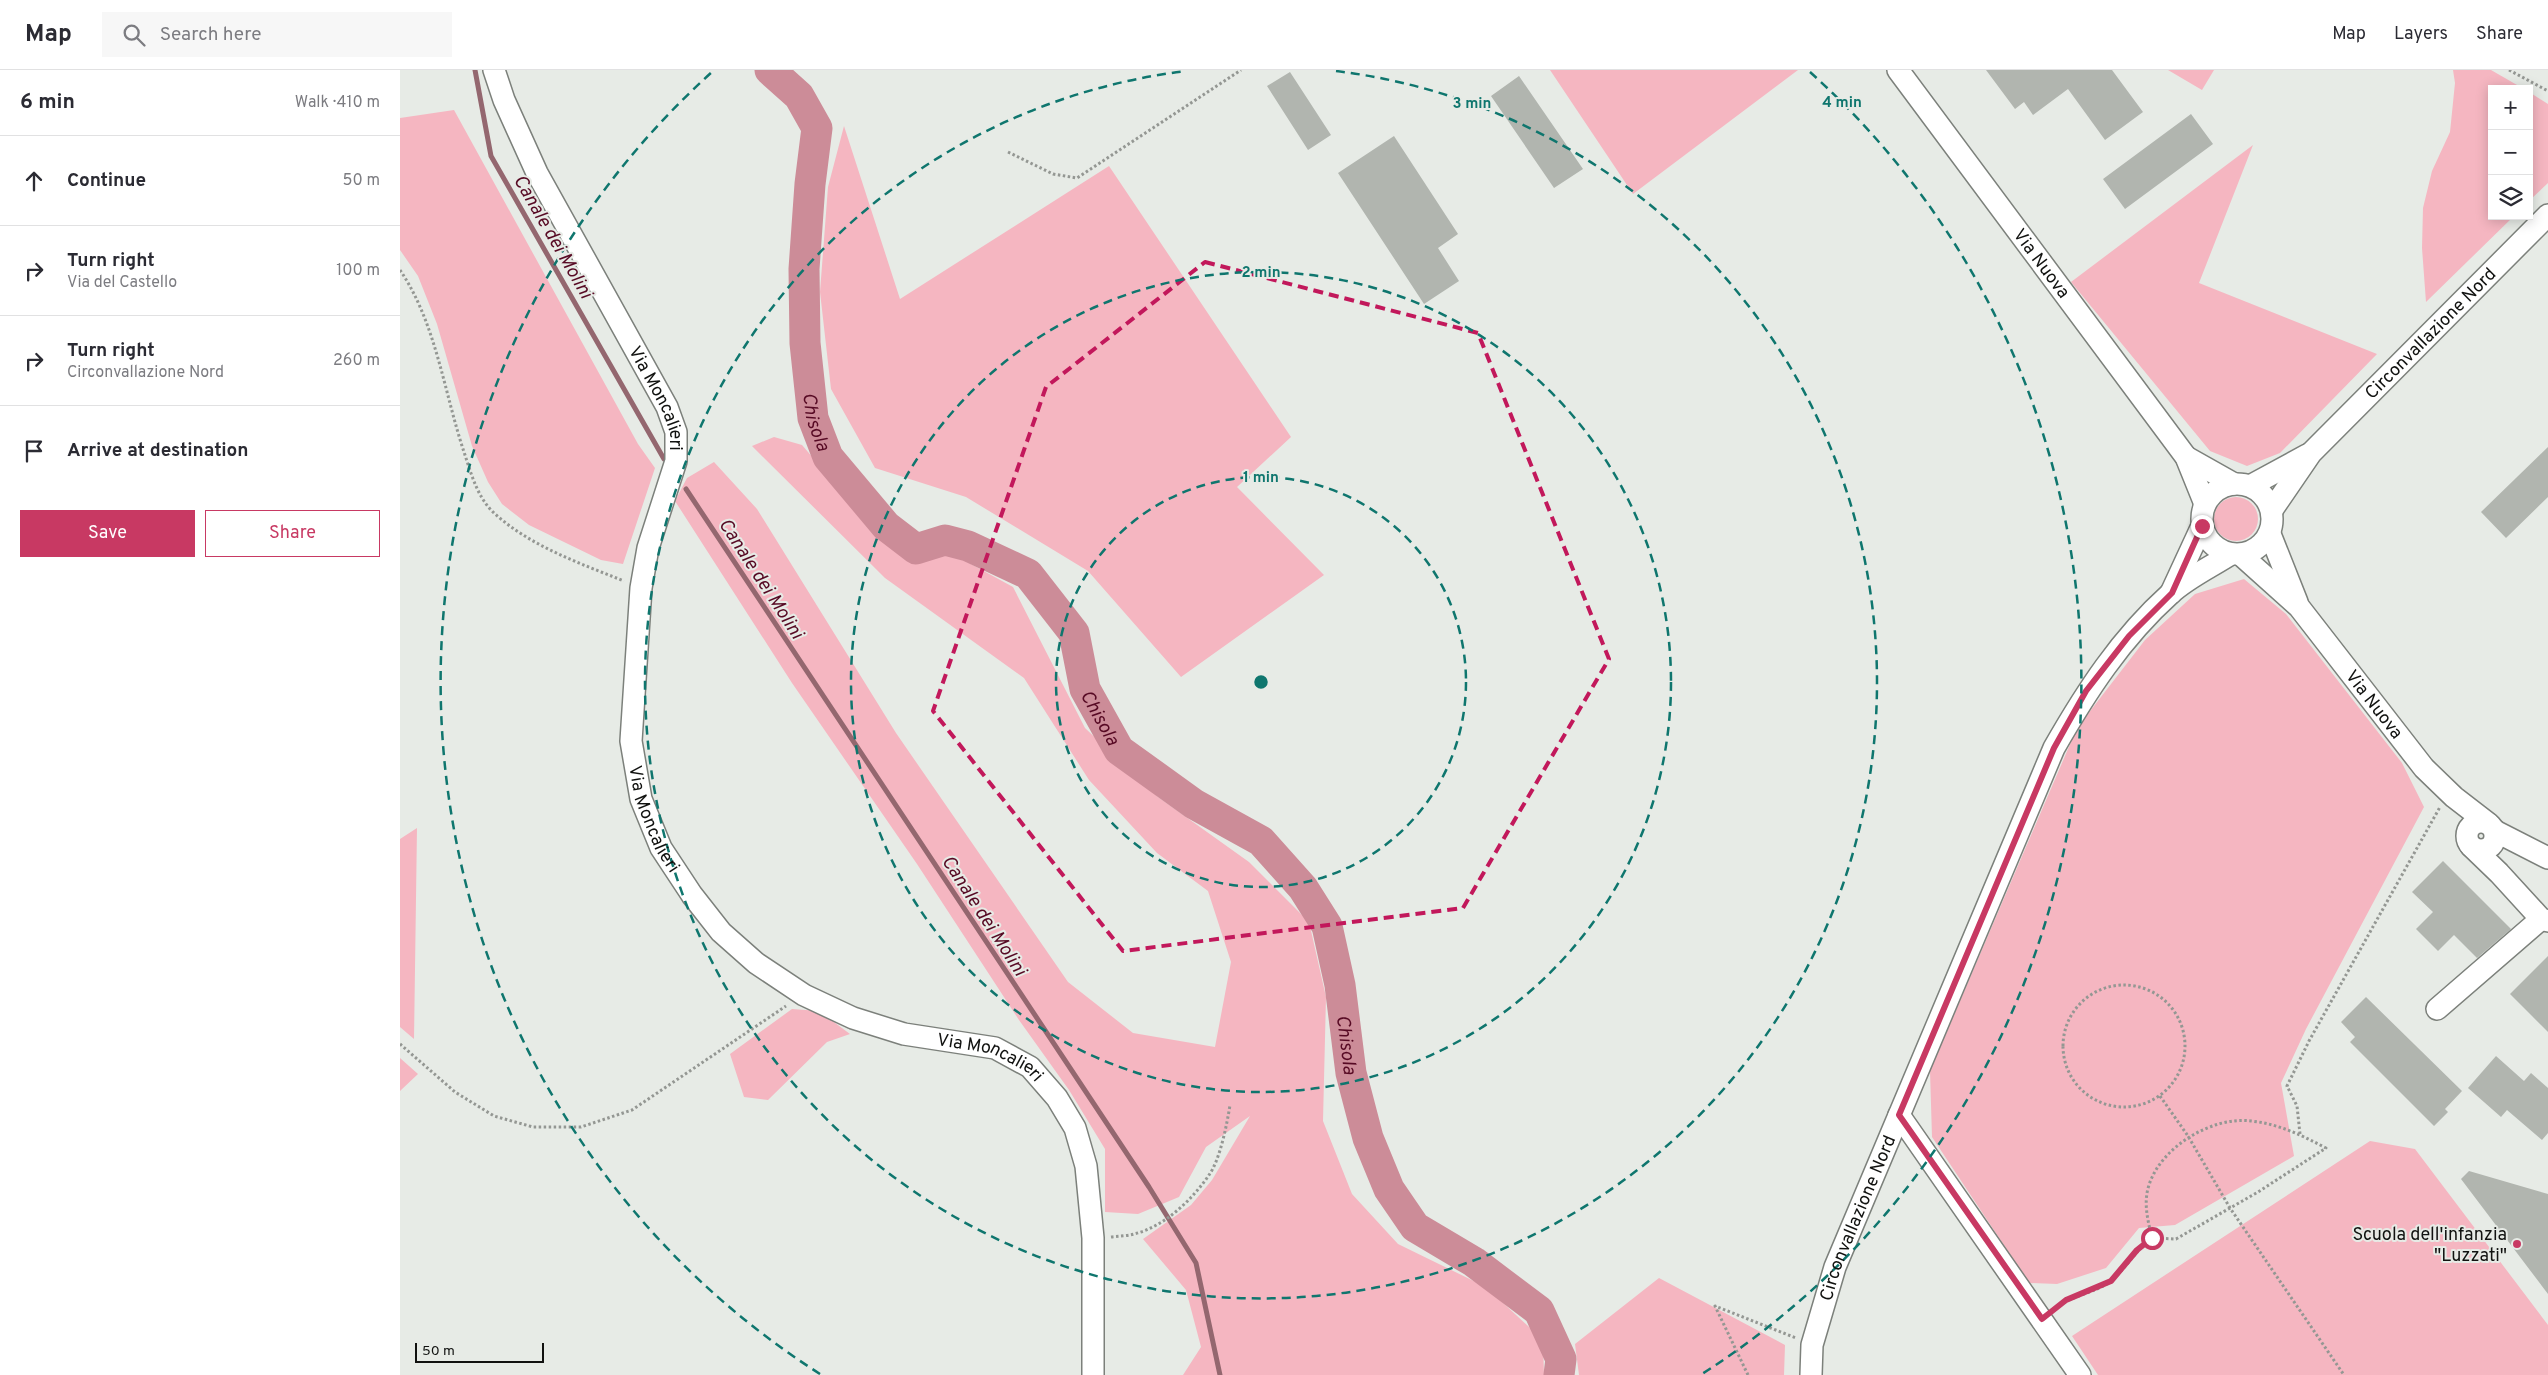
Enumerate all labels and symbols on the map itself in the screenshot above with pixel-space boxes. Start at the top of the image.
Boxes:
text: 4 min [1822,94,1862,113]
text: 3 min [1452,95,1492,114]
water label: Canale dei Molini [507,171,598,304]
street label: Via Nuova [2007,225,2074,304]
text: 2 min [1241,264,1281,283]
street label: Circonvallazione Nord [2361,264,2502,405]
street label: Via Moncalieri [622,342,686,451]
water label: Chisola [796,391,835,455]
text: 1 min [1243,469,1279,488]
water label: Canale dei Molini [712,514,809,645]
route end [2191,515,2214,538]
street label: Via Nuova [2339,666,2407,744]
centre of rings [1252,673,1270,691]
water label: Chisola [1074,686,1124,750]
street label: Via Moncalieri [622,764,684,878]
water label: Canale dei Molini [935,851,1032,982]
water label: Chisola [1330,1014,1361,1076]
street label: Via Moncalieri [935,1029,1048,1087]
street label: Circonvallazione Nord [1816,1132,1902,1304]
place label: Scuola dell'infanzia "Luzzati" [2353,1224,2507,1268]
route start [2141,1227,2164,1250]
marker: Scuola dell'infanzia "Luzzati" [2511,1238,2523,1250]
scale bar [415,1340,544,1363]

